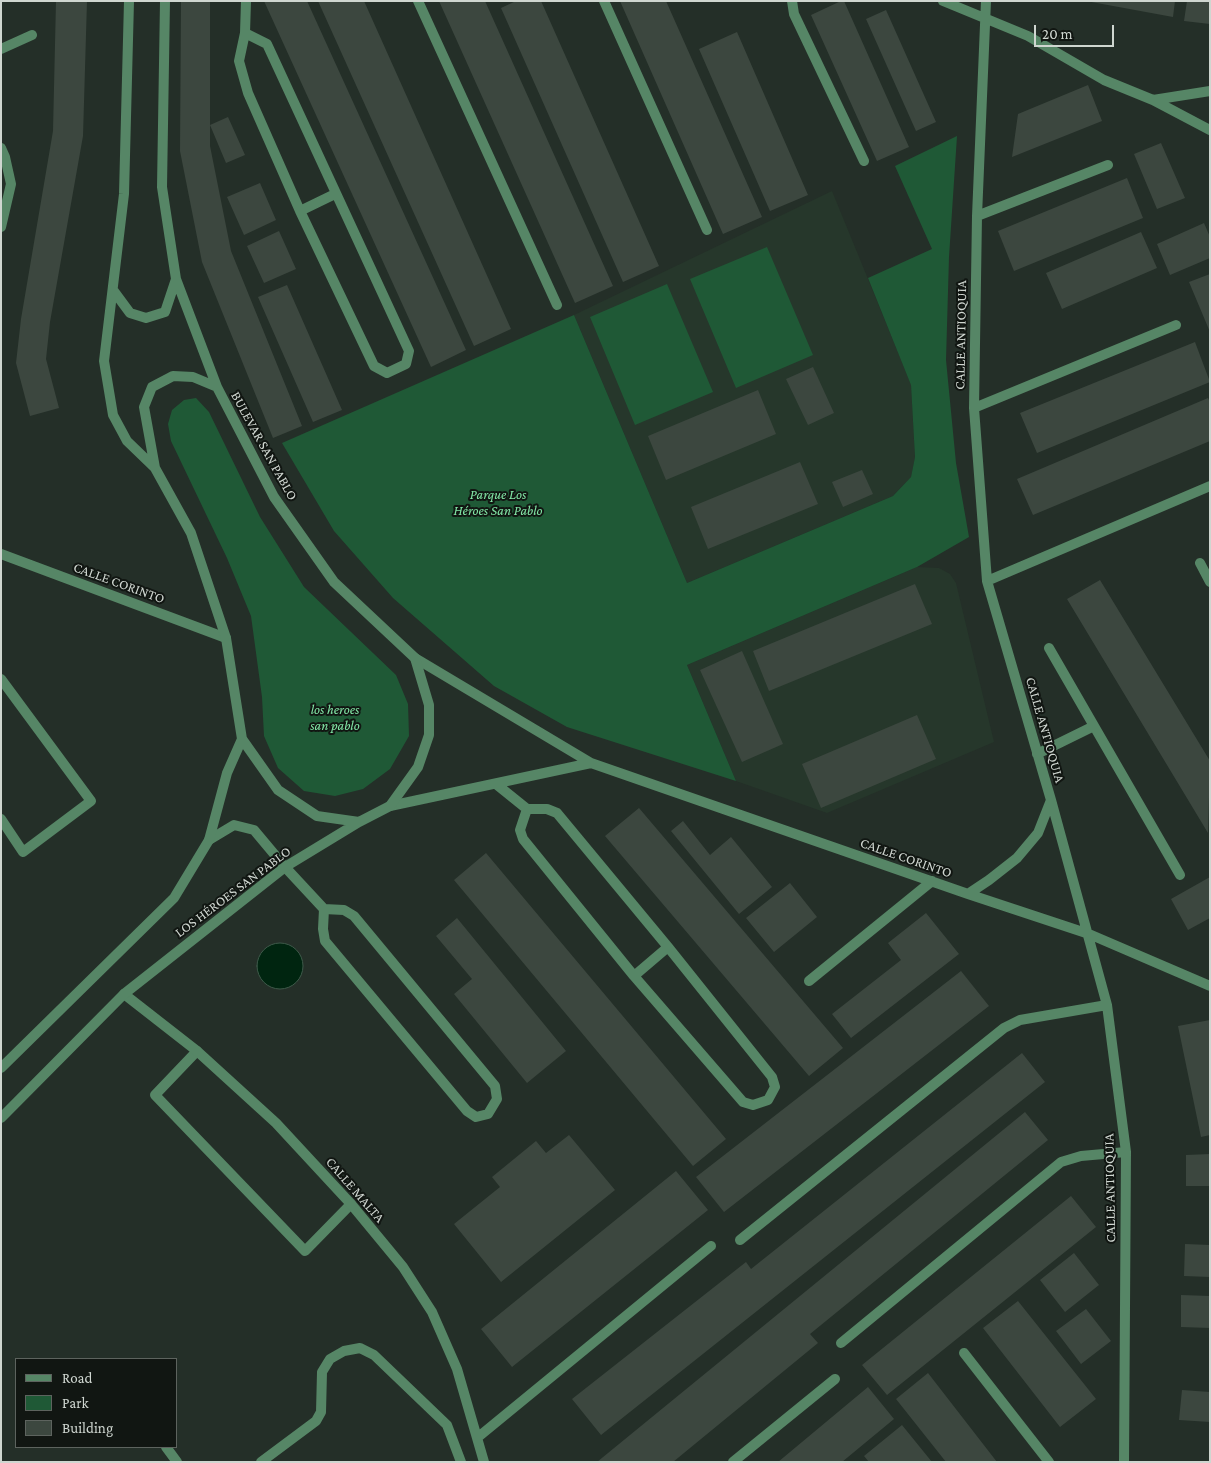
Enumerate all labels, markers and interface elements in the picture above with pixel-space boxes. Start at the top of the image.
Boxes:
scale bar [1036,15,1116,47]
text: 20 m [1042,26,1073,42]
street label: CALLE ANTIOQUIA [952,280,970,390]
street label: BULEVAR SAN PABLO [227,389,301,503]
park label: Parque Los Héroes San Pablo [453,487,543,520]
street label: CALLE CORINTO [71,559,167,607]
street label: CALLE ANTIOQUIA [1022,675,1068,785]
park label: los heroes san pablo [310,702,360,734]
street label: CALLE CORINTO [858,834,954,882]
street label: LOS HÉROES SAN PABLO [172,843,294,941]
street label: CALLE ANTIOQUIA [1101,1133,1119,1243]
street label: CALLE MALTA [322,1154,388,1226]
legend [15,1358,178,1448]
text: Road [62,1370,92,1386]
text: Park [62,1395,89,1411]
text: Building [62,1420,113,1436]

